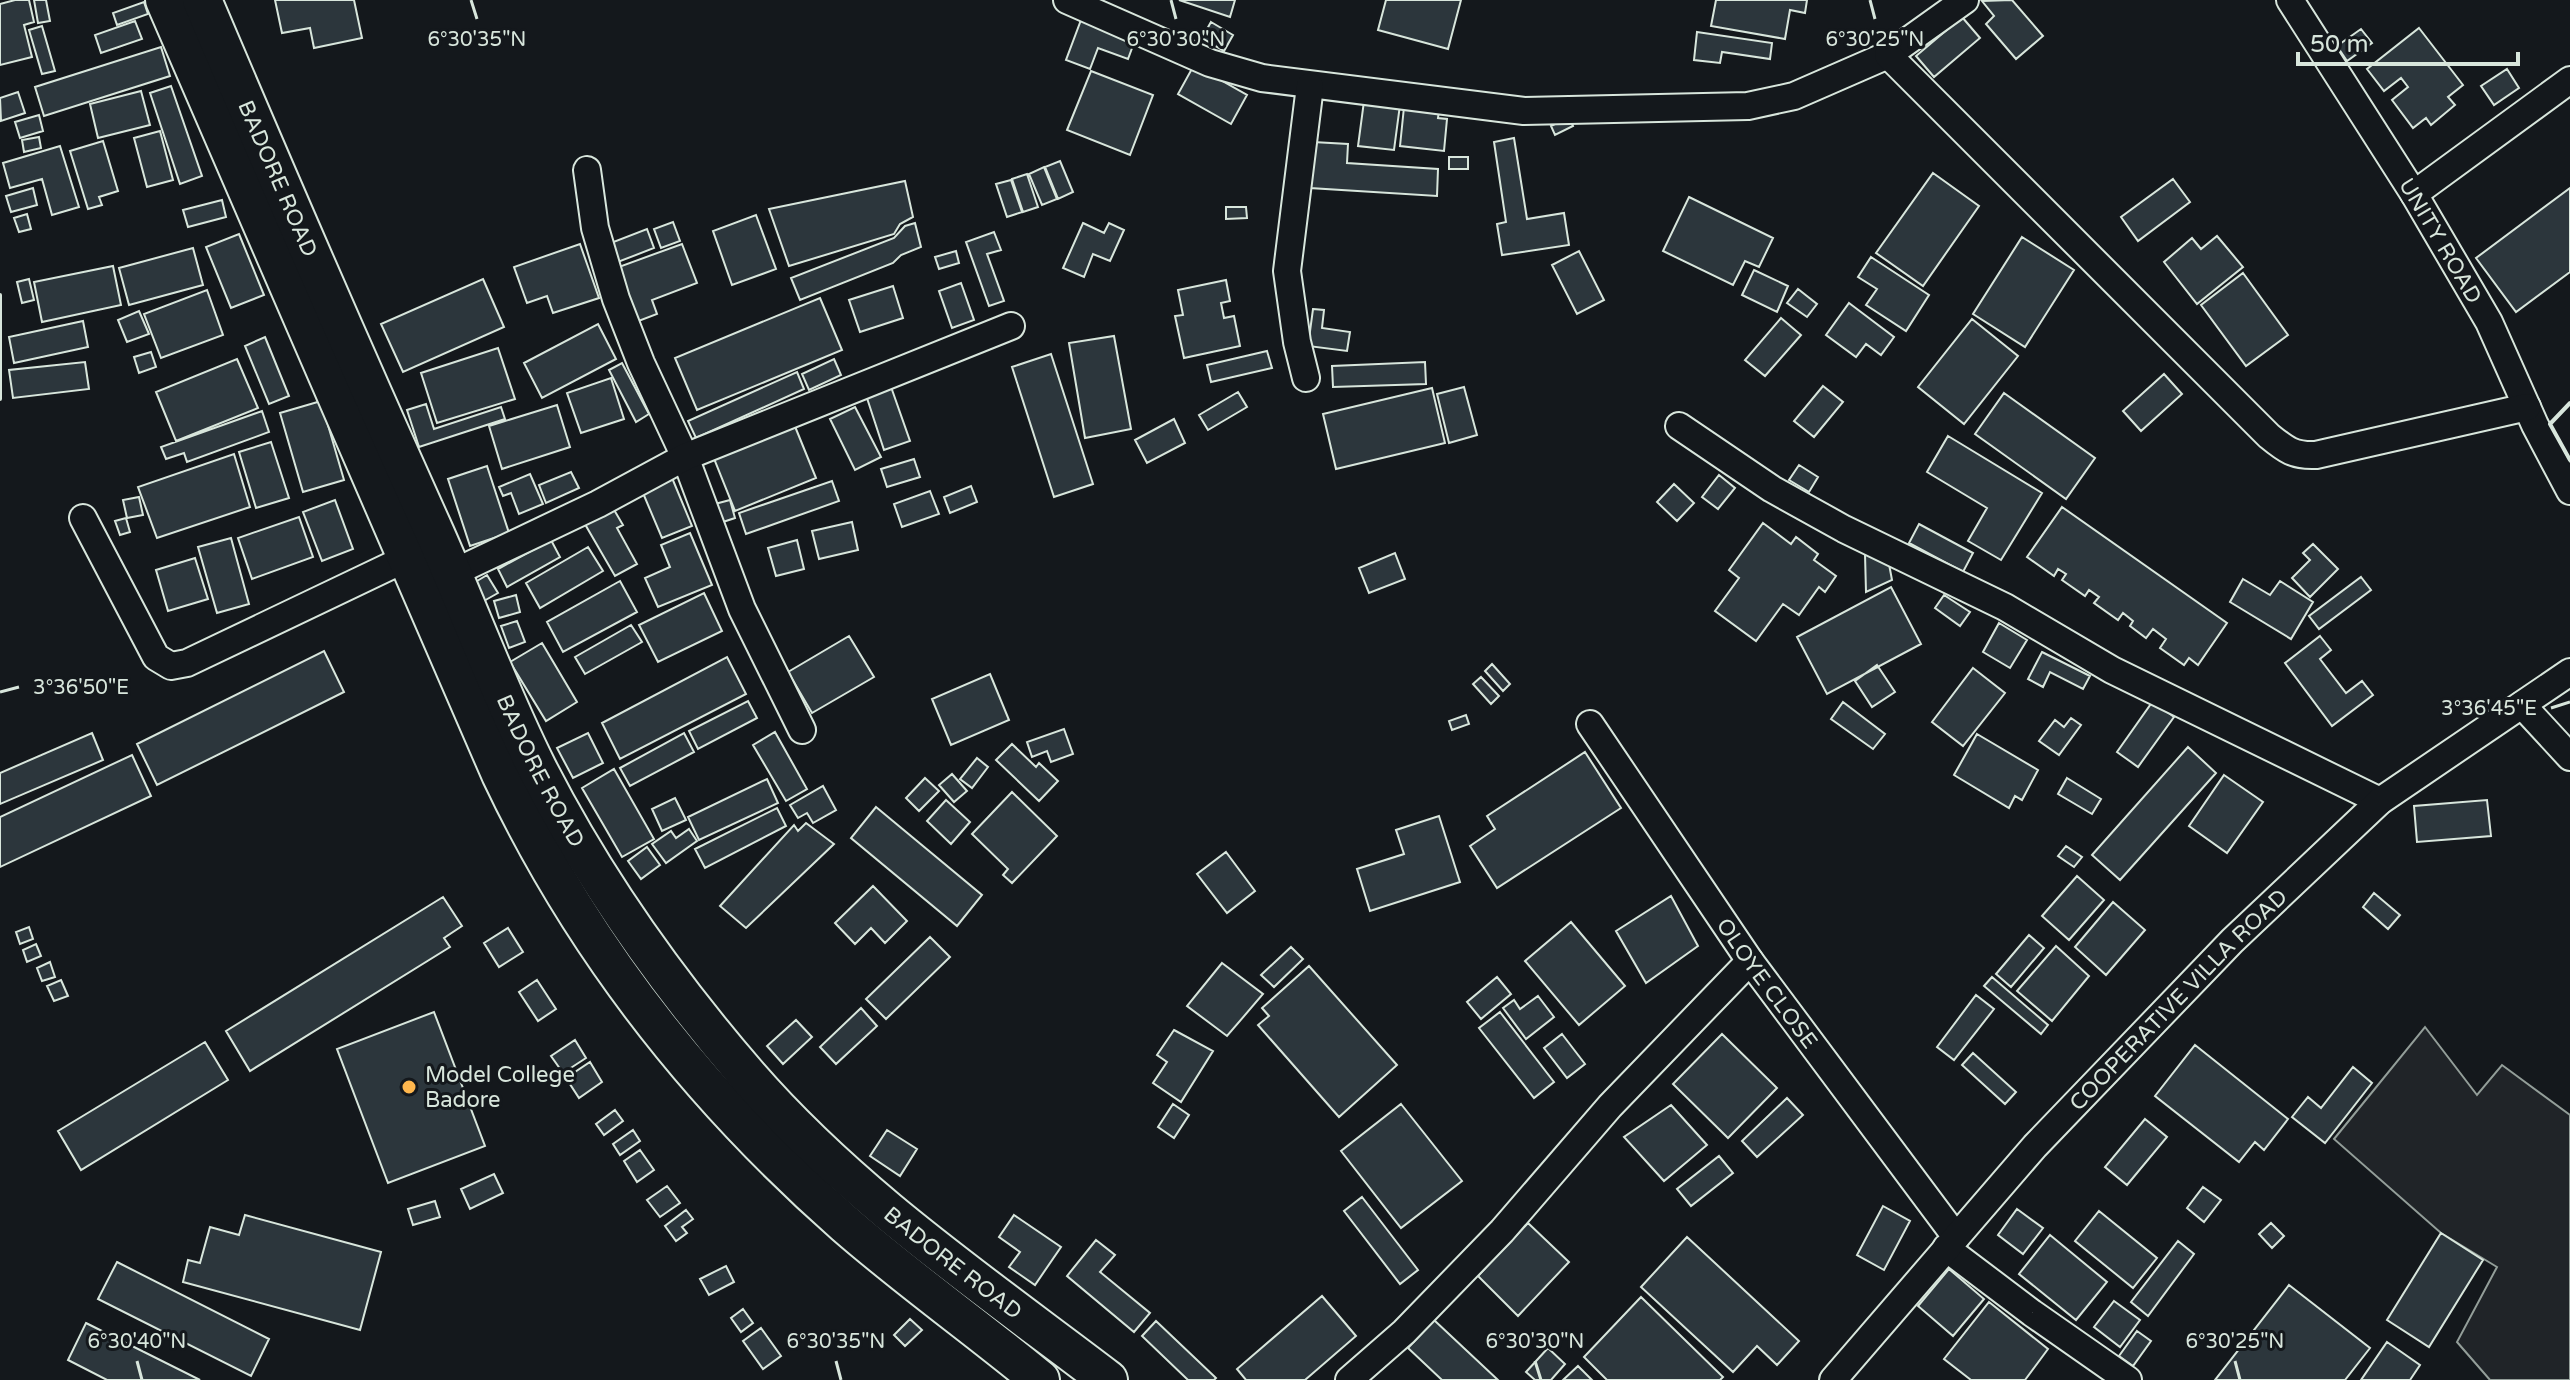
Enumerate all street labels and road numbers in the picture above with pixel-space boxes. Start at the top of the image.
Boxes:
street label: BADORE ROAD [232,97,323,261]
street label: UNITY ROAD [2393,173,2487,308]
street label: BADORE ROAD [491,691,590,852]
street label: COOPERATIVE VILLA ROAD [2064,884,2293,1116]
street label: OLOYE CLOSE [1711,913,1823,1054]
street label: BADORE ROAD [879,1201,1027,1325]

